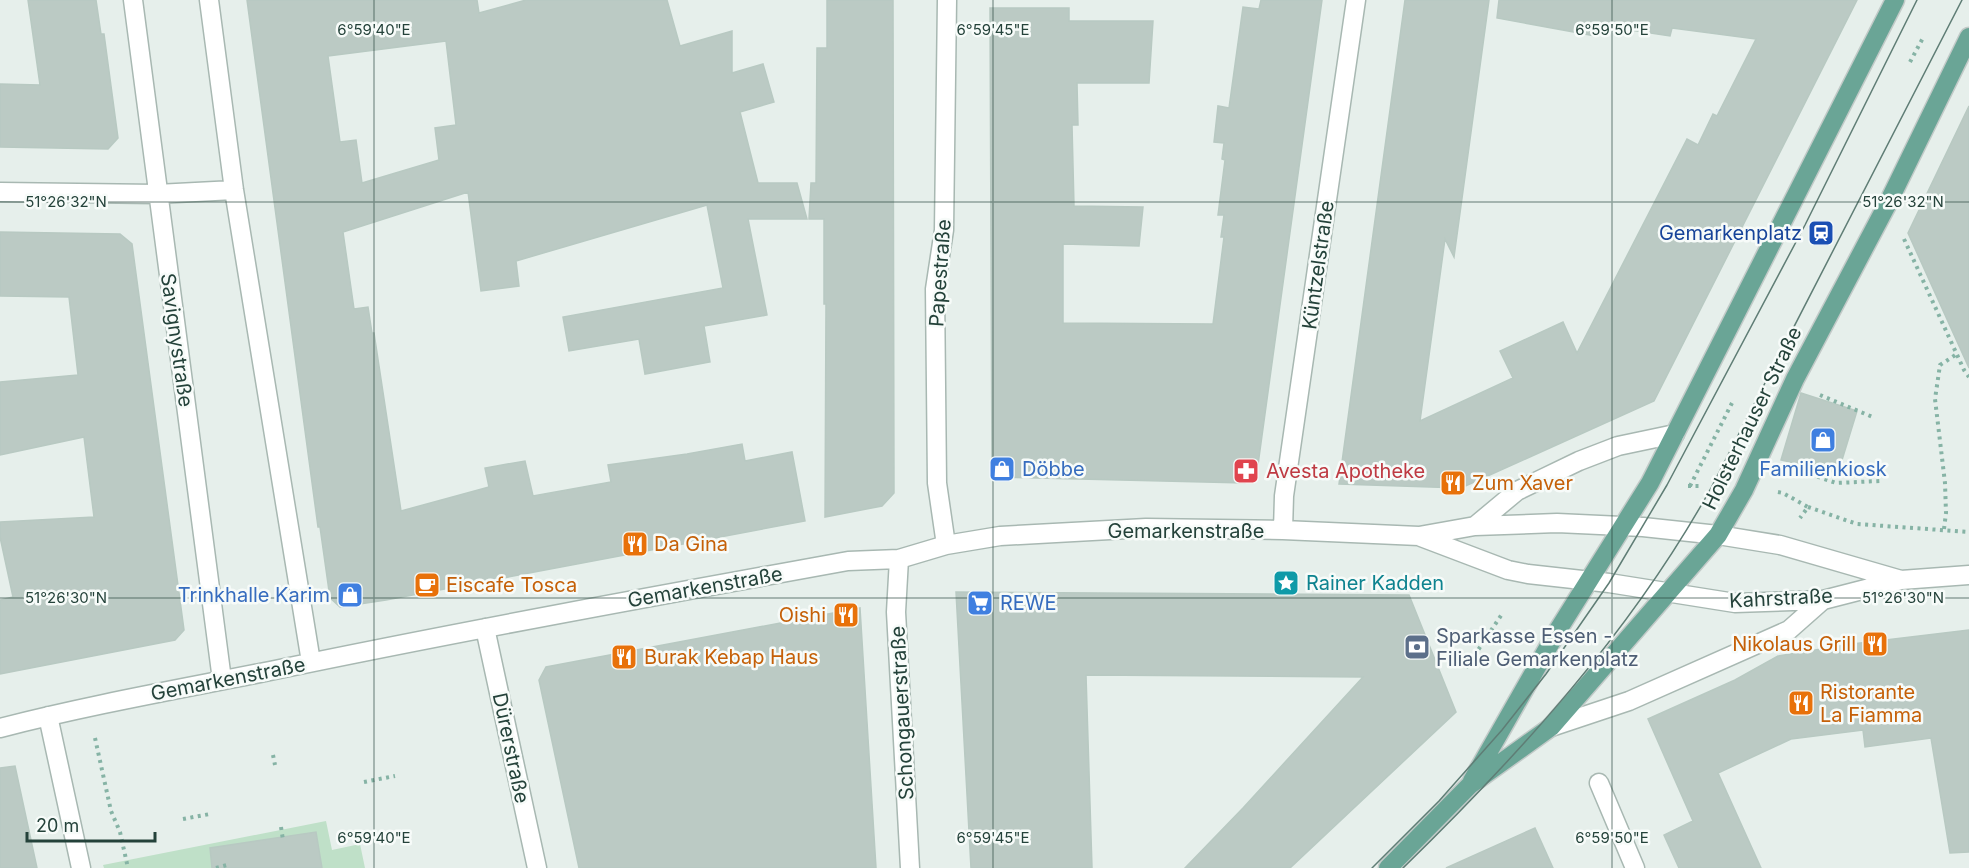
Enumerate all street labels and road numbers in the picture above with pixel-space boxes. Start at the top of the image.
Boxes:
street label: Küntzelstraße [1297,199,1339,331]
street label: Papestraße [924,218,956,328]
street label: Savignystraße [156,272,198,408]
street label: Holsterhauser Straße [1697,323,1807,513]
street label: Gemarkenstraße [1107,519,1265,543]
street label: Gemarkenstraße [626,562,784,612]
street label: Kahrstraße [1729,583,1833,613]
street label: Schongauerstraße [885,625,919,801]
street label: Gemarkenstraße [149,652,307,706]
street label: Dürerstraße [488,690,534,806]

